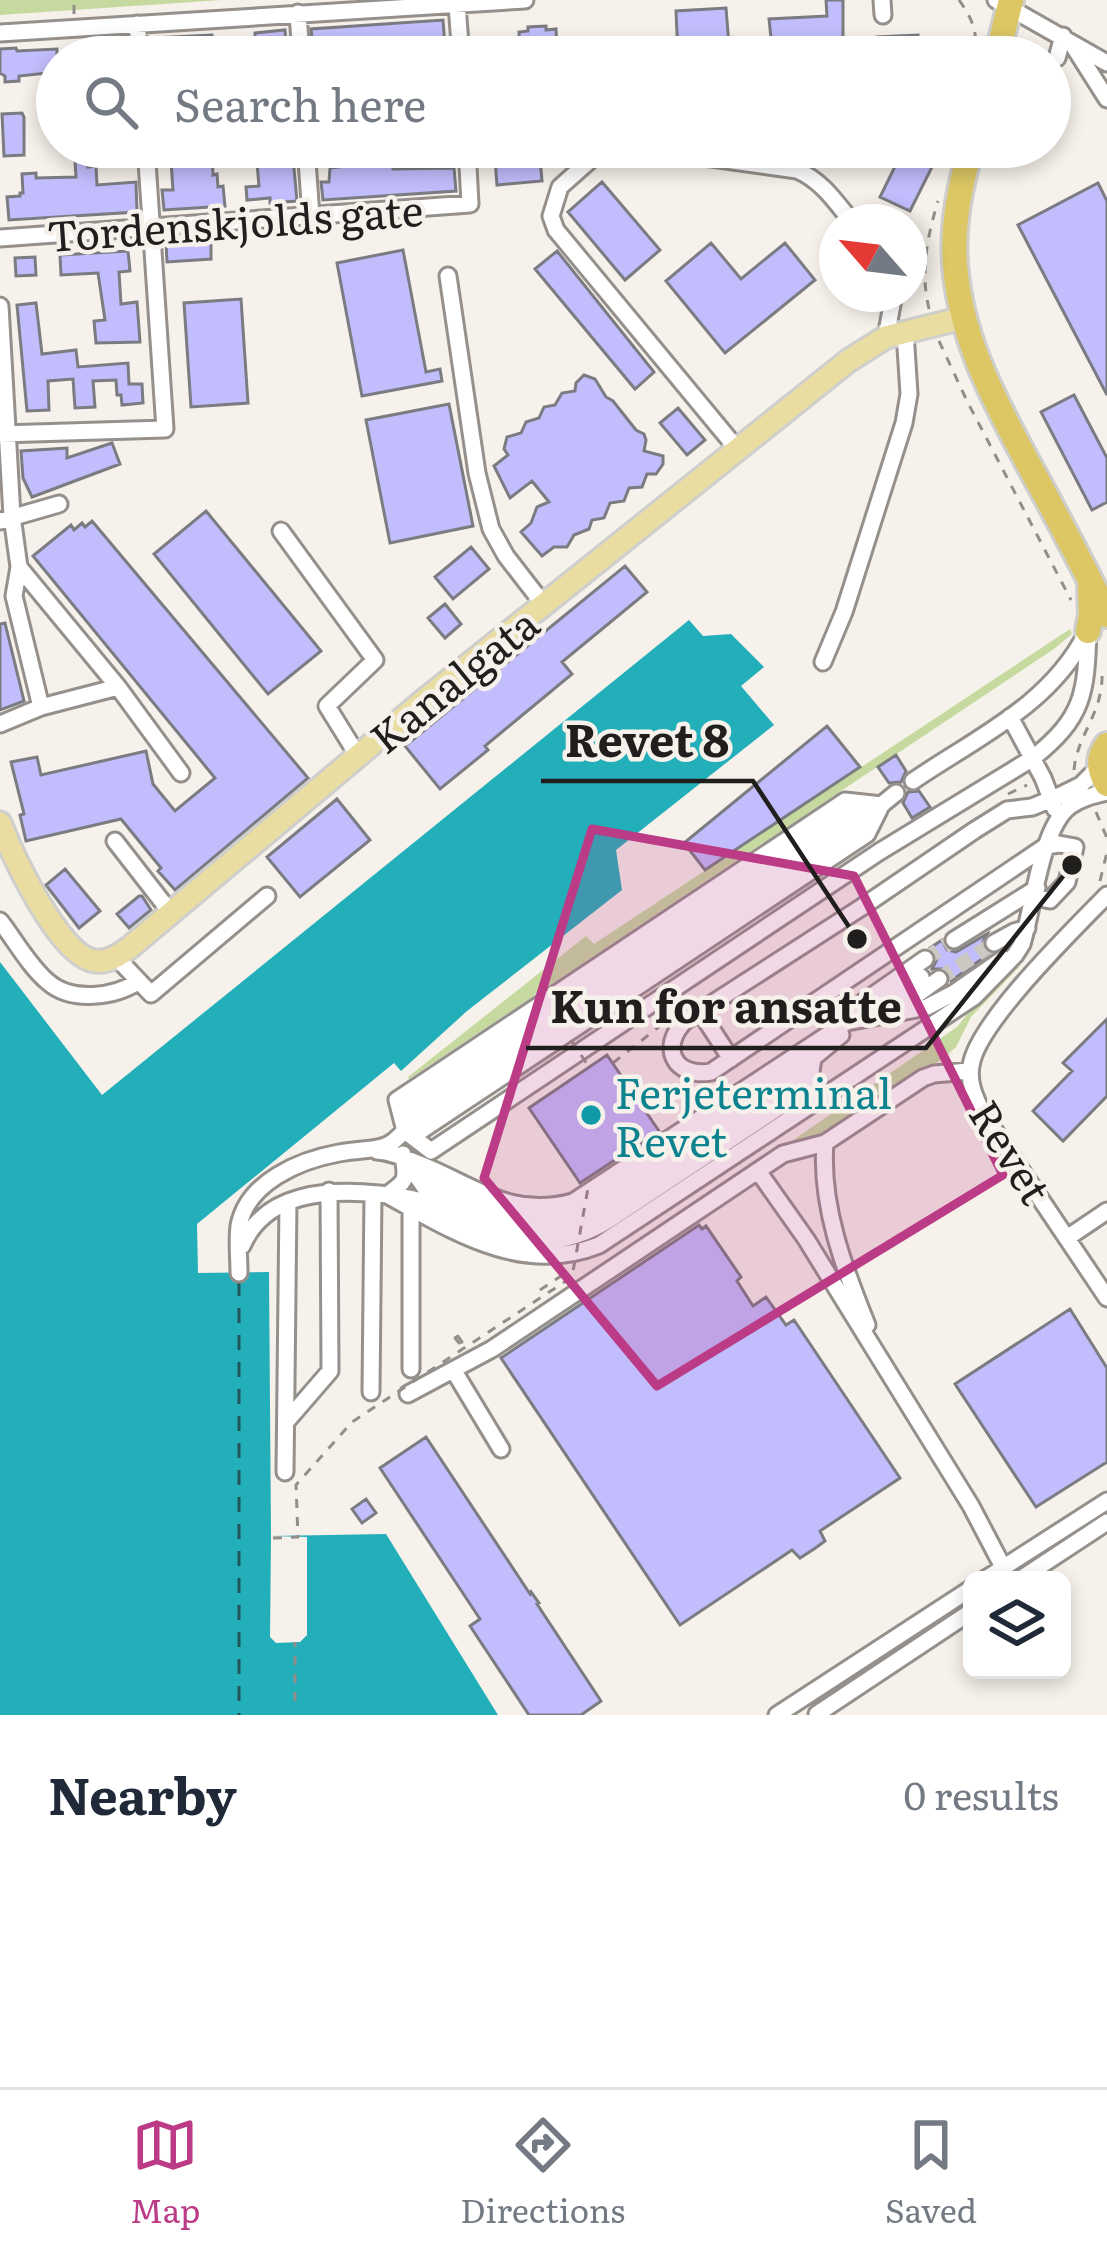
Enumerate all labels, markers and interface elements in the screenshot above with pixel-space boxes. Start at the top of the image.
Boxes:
search box [36,36,1071,168]
icon: search [78,69,144,135]
text: Search here [174,69,426,136]
street label: Tordenskjolds gate [45,177,425,265]
north arrow [819,204,927,312]
street label: Kanalgata [355,591,551,766]
callout: Revet 8 [541,700,753,781]
text: Revet 8 [565,704,729,771]
callout: Kun for ansatte [526,967,926,1048]
text: Kun for ansatte [550,970,902,1037]
place label: Ferjeterminal Revet [615,1060,892,1170]
street label: Revet [956,1087,1068,1215]
marker: Ferjeterminal Revet [578,1102,604,1128]
map controls [963,1571,1071,1679]
button: layers [963,1571,1071,1679]
text: Nearby [48,1755,237,1831]
text: 0 results [904,1764,1059,1822]
tab: Map [130,2112,200,2233]
tab: Directions [460,2112,625,2233]
tab: Saved [885,2112,977,2233]

